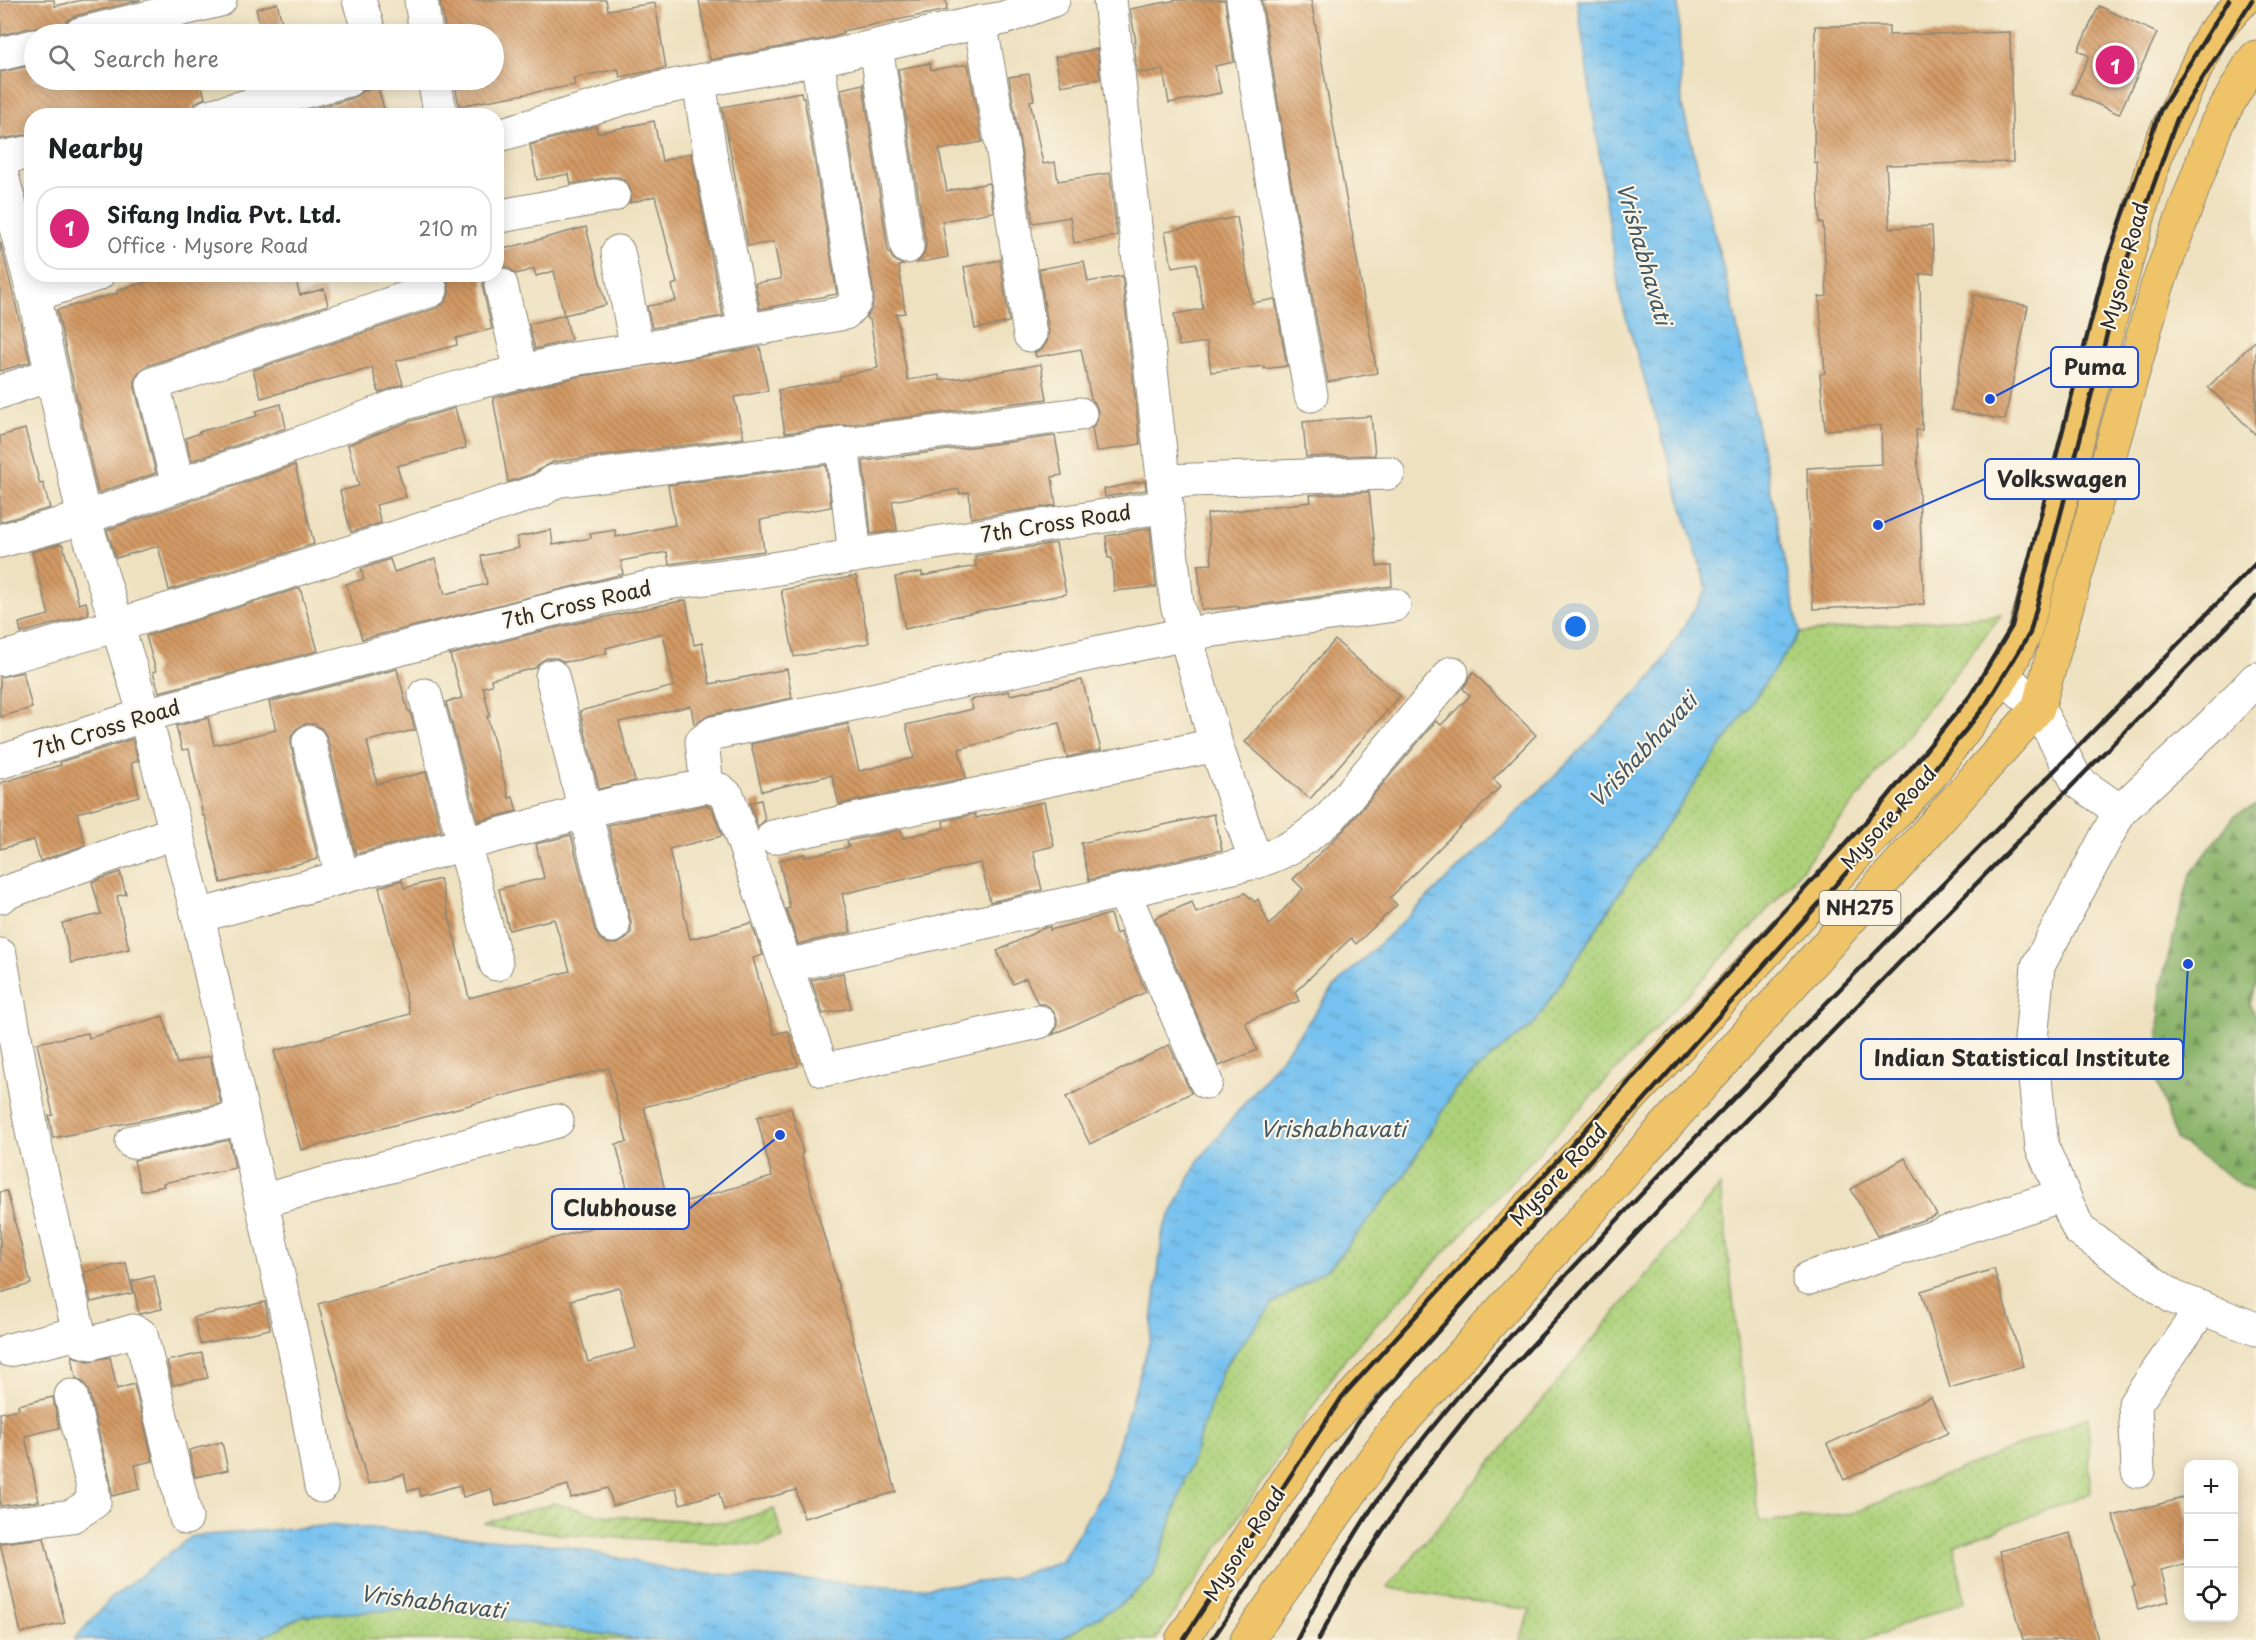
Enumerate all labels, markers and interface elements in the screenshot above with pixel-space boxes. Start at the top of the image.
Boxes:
search box [24,24,504,90]
icon: search [45,41,78,74]
text: Search here [93,41,219,74]
pin: 1 [2096,42,2134,88]
text: Nearby [48,128,143,167]
water label: Vrishabhavati [1609,179,1682,331]
text: Sifang India Pvt. Ltd. [107,197,341,230]
street label: Mysore Road [2091,198,2155,333]
text: 1 [65,213,74,243]
text: 210 m [419,213,478,243]
text: Office · Mysore Road [107,230,308,260]
callout: Puma [2051,347,2138,387]
text: Puma [2064,349,2126,382]
callout: Volkswagen [1985,459,2139,499]
text: Volkswagen [1997,461,2127,494]
street label: 7th Cross Road [978,494,1133,550]
street label: 7th Cross Road [499,570,654,636]
your location [1561,612,1590,641]
water label: Vrishabhavati [1580,682,1706,814]
street label: 7th Cross Road [29,690,184,765]
street label: Mysore Road [1832,757,1943,876]
road number: NH275 [1820,891,1900,925]
callout: Indian Statistical Institute [1861,1039,2183,1079]
text: Indian Statistical Institute [1874,1040,2170,1073]
water label: Vrishabhavati [1260,1111,1409,1144]
street label: Mysore Road [1501,1115,1614,1232]
callout: Clubhouse [552,1189,689,1229]
text: Clubhouse [563,1190,677,1223]
map controls [2184,1460,2238,1622]
button: + [2184,1460,2238,1514]
street label: Mysore Road [1194,1479,1292,1607]
button: − [2184,1514,2238,1568]
button: locate [2184,1568,2238,1622]
water label: Vrishabhavati [359,1575,511,1626]

